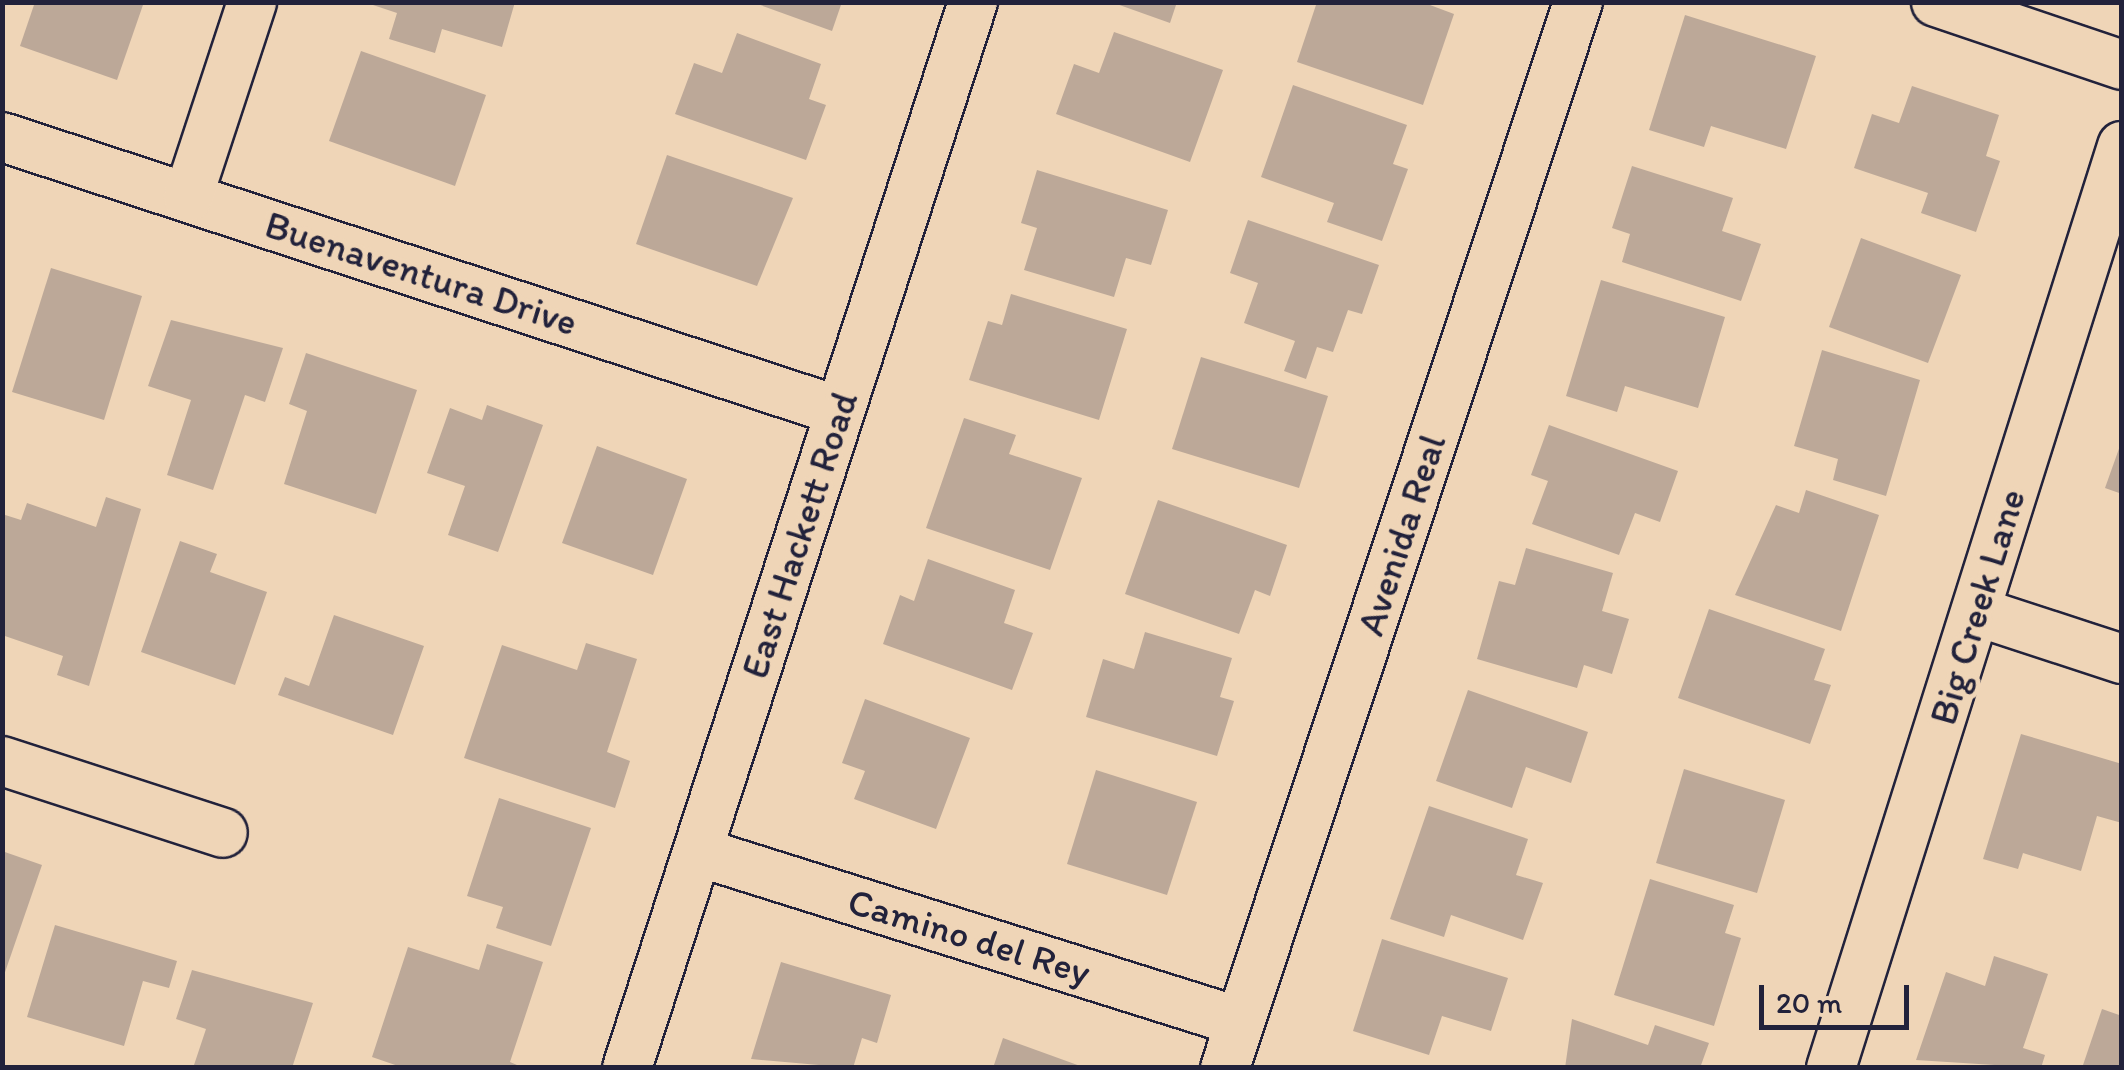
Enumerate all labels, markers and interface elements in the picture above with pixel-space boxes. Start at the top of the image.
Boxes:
street label: Buenaventura Drive [259,202,583,346]
street label: East Hackett Road [732,386,868,684]
street label: Avenida Real [1348,429,1456,641]
street label: Big Creek Lane [1921,484,2035,730]
street label: Camino del Rey [842,879,1096,995]
scale bar [1764,965,1914,1027]
text: 20 m [1776,984,1842,1021]

